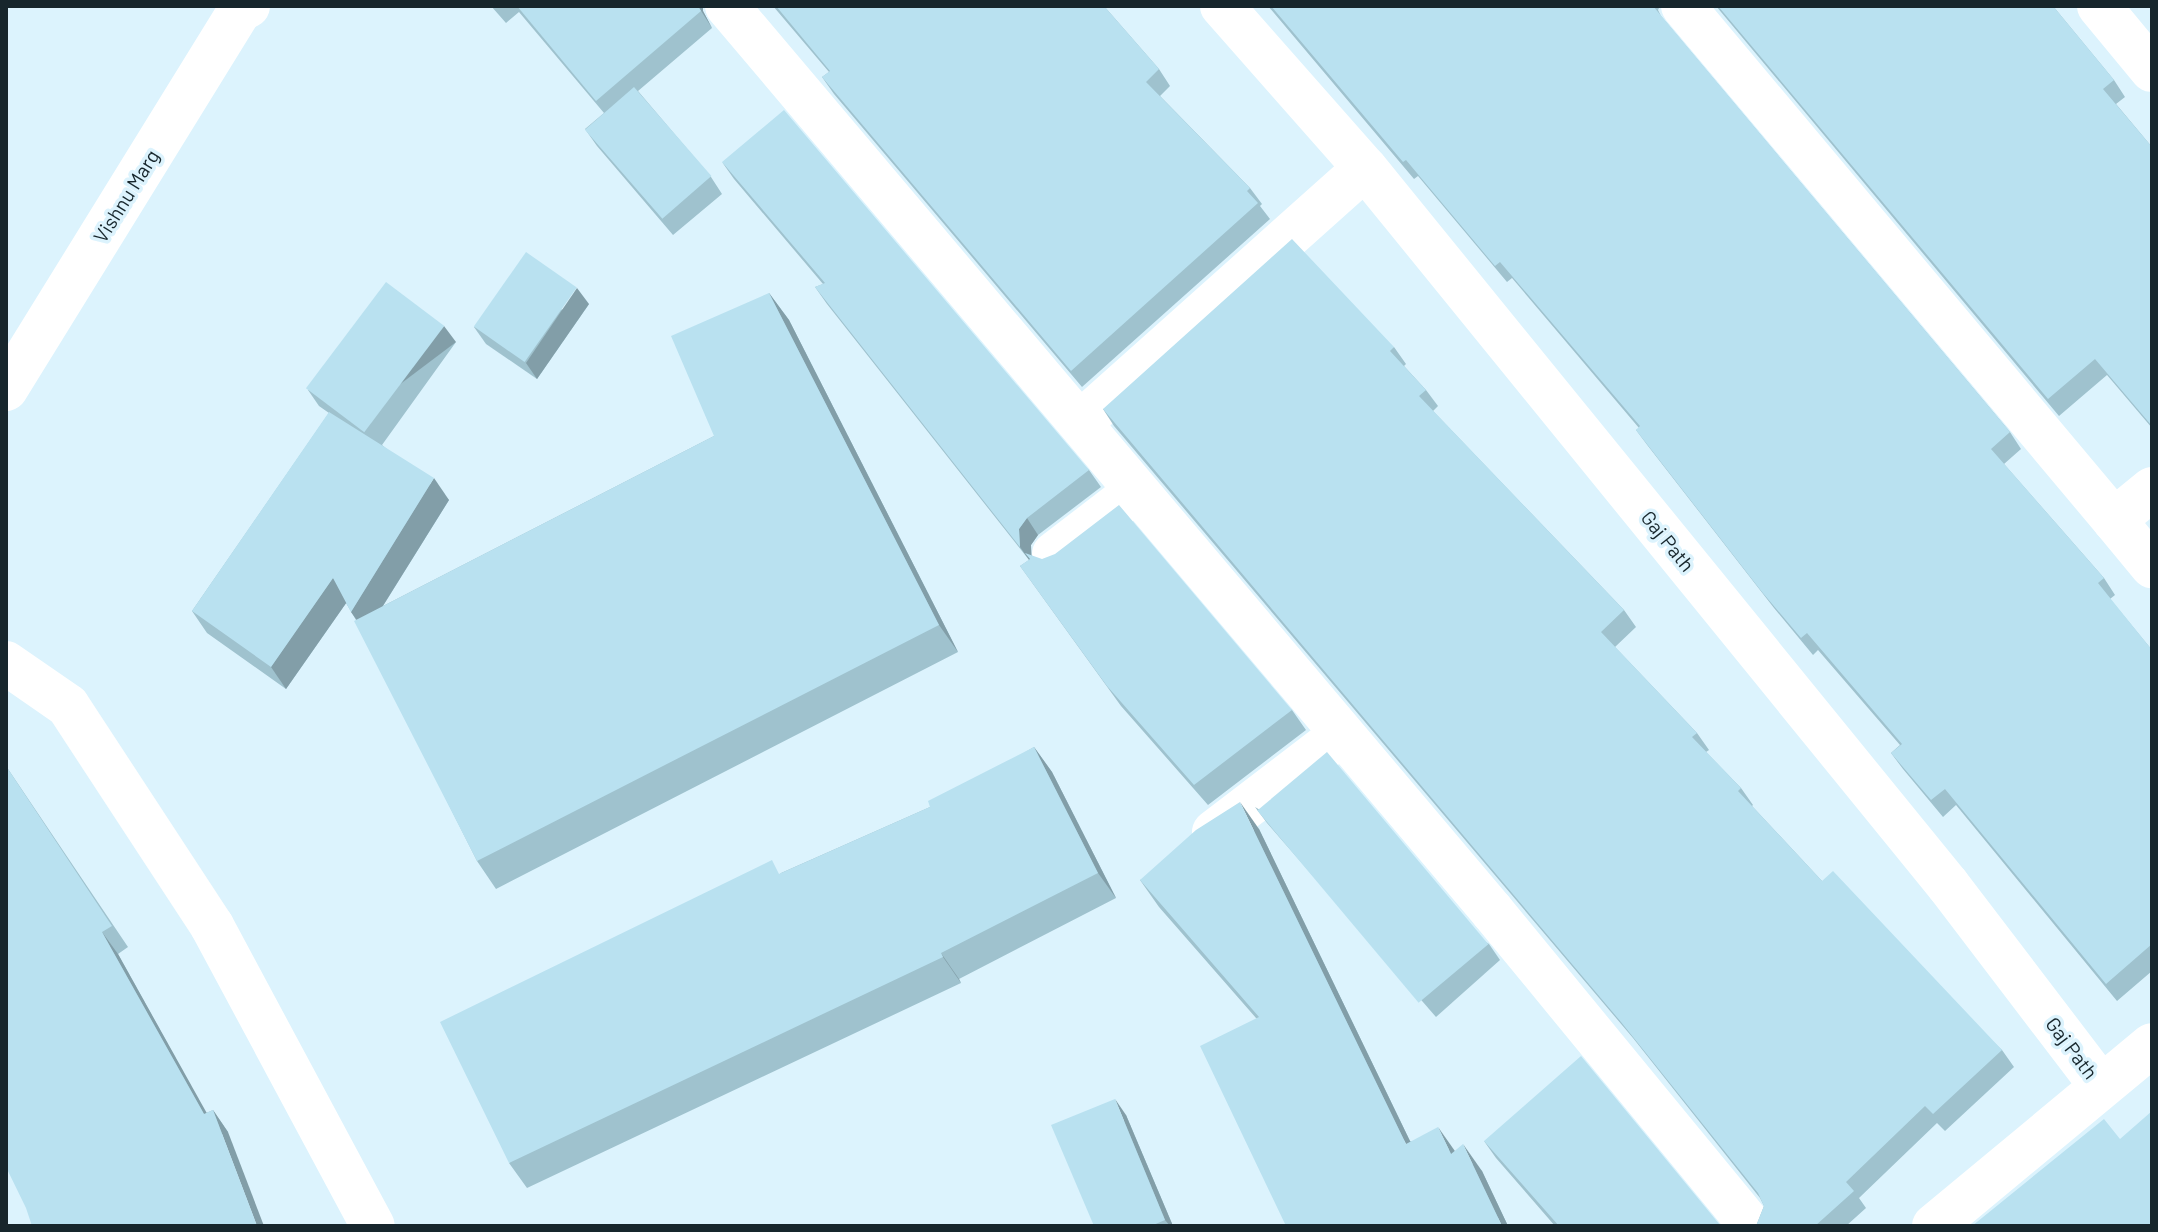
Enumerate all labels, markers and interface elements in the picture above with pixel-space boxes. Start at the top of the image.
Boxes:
street label: Vishnu Marg [88,145,164,247]
street label: Gaj Path [1636,506,1700,576]
street label: Gaj Path [2041,1012,2103,1084]

